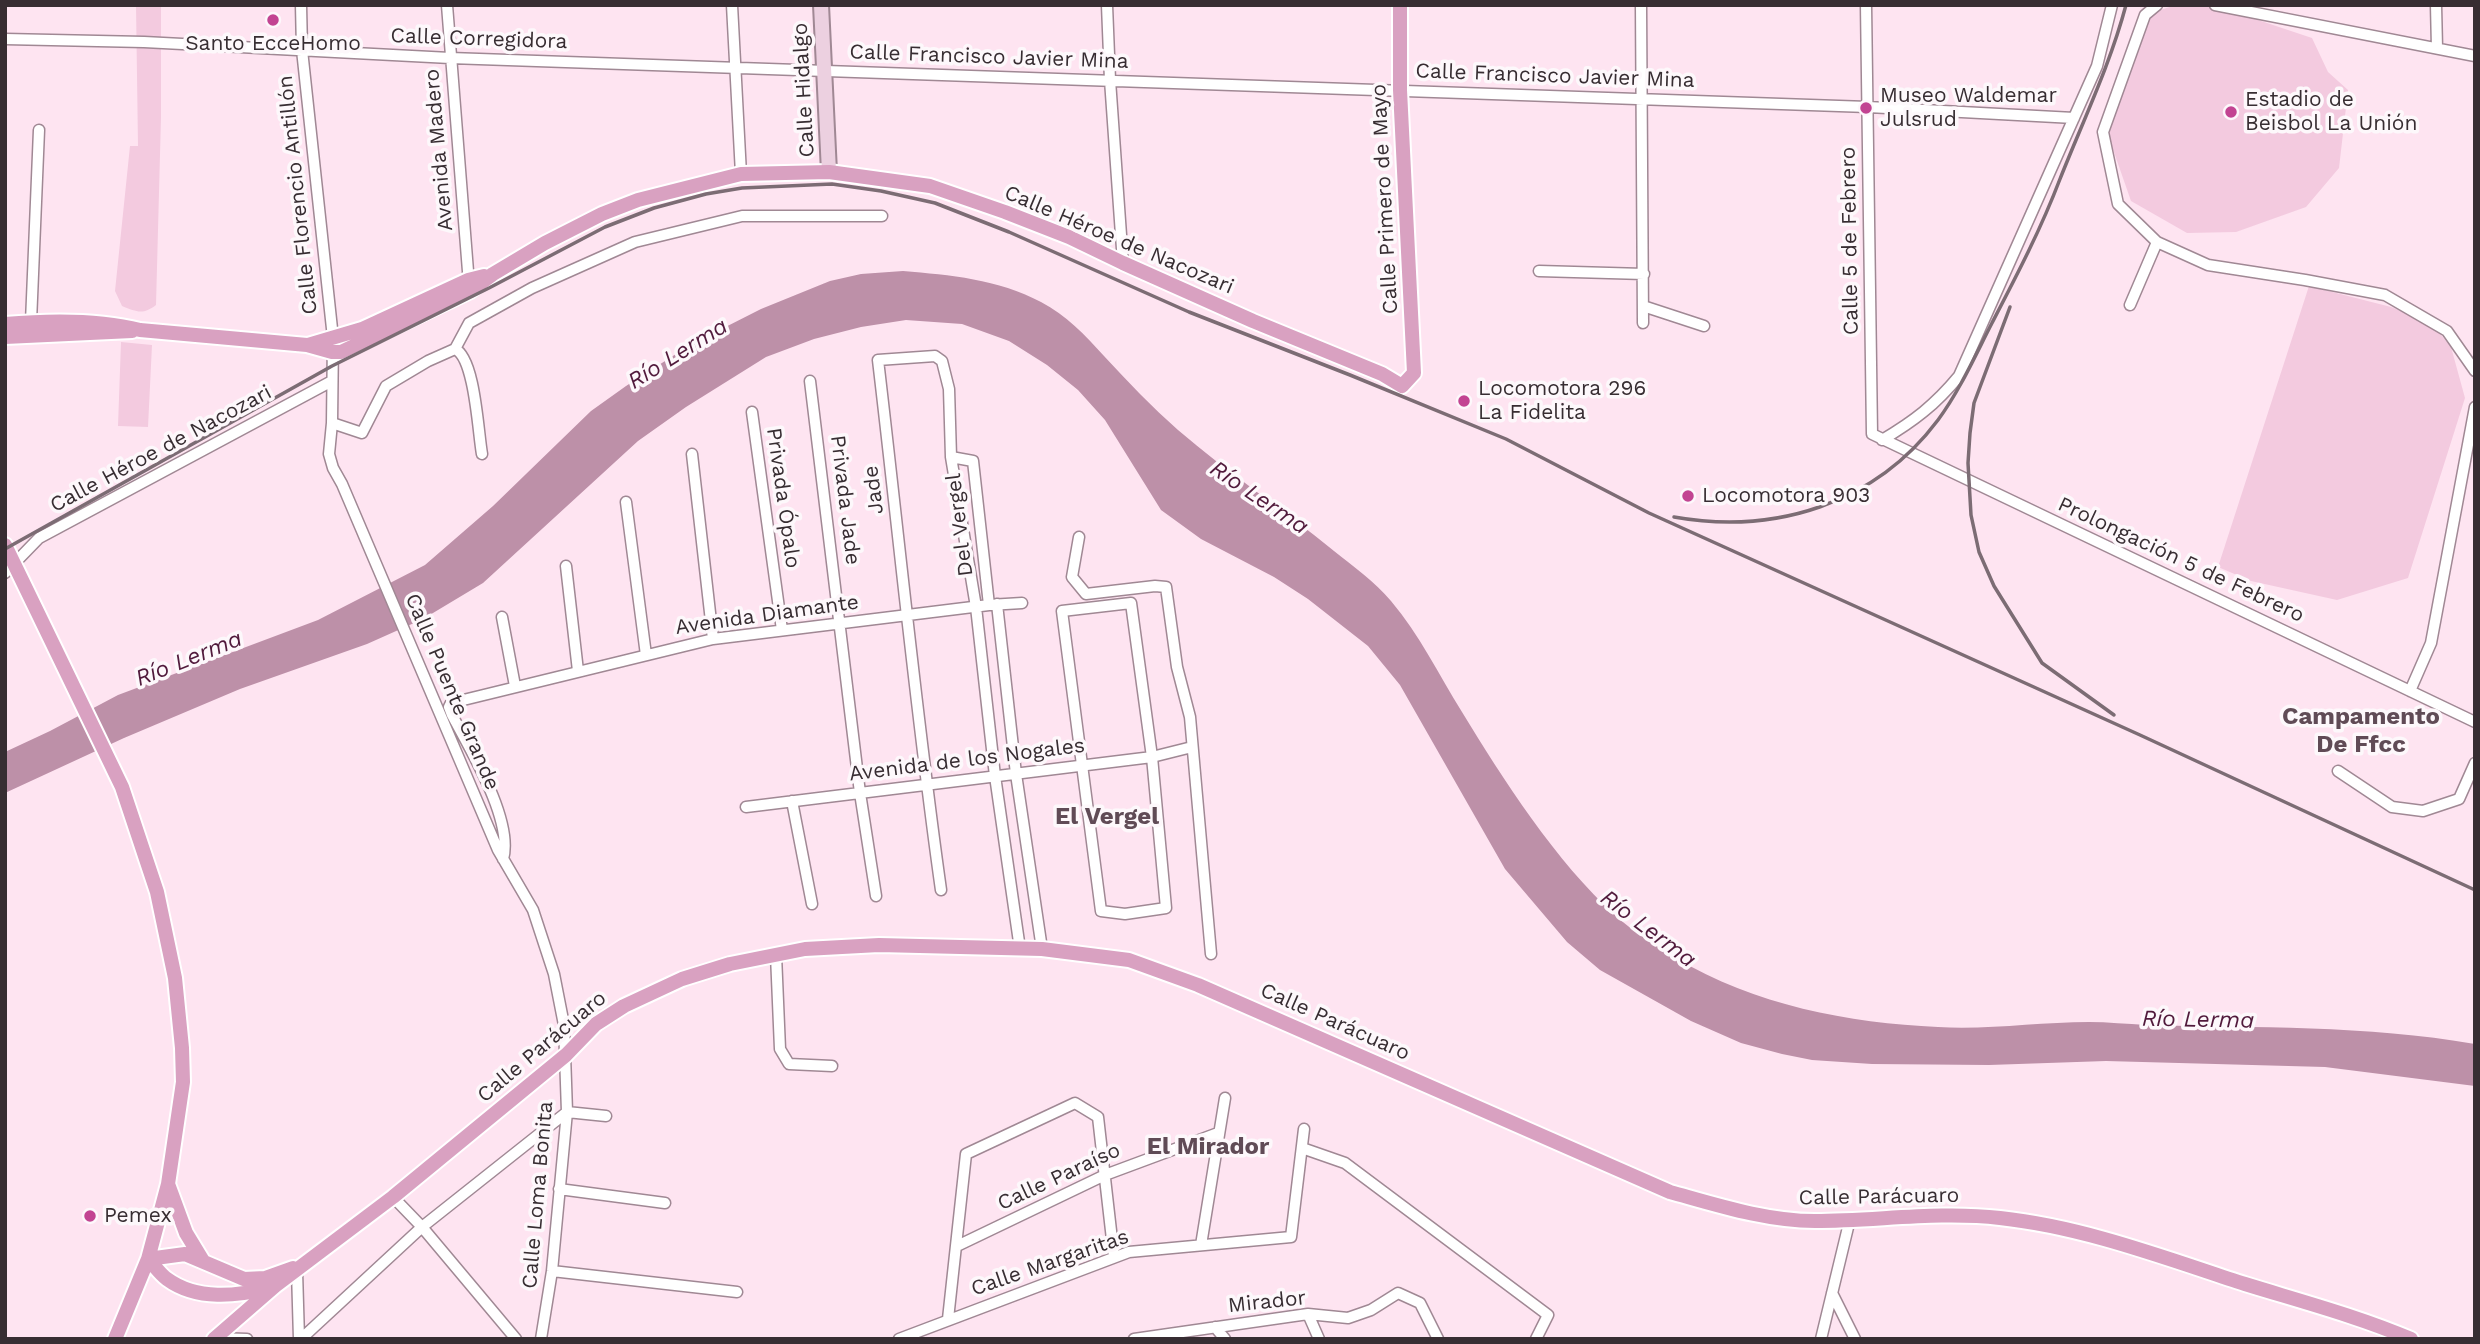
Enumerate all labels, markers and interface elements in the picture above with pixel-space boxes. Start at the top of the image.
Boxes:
marker: Santo EcceHomo [265,12,281,28]
street label: Calle Hidalgo [788,22,820,158]
street label: Calle Corregidora [390,23,568,55]
place label: Santo EcceHomo [185,31,361,57]
street label: Calle Francisco Javier Mina [849,40,1129,74]
street label: Calle Francisco Javier Mina [1415,59,1695,93]
street label: Avenida Madero [419,68,459,232]
street label: Calle Florencio Antillón [273,74,323,316]
street label: Calle Primero de Mayo [1366,83,1404,315]
place label: Museo Waldemar Julsrud [1880,83,2057,133]
place label: Estadio de Beisbol La Unión [2245,87,2417,137]
marker: Museo Waldemar Julsrud [1858,100,1874,116]
marker: Estadio de Beisbol La Unión [2223,104,2239,120]
street label: Calle 5 de Febrero [1836,147,1864,335]
street label: Calle Héroe de Nacozari [1000,180,1238,300]
water label: Río Lerma [623,312,733,396]
place label: Locomotora 296 La Fidelita [1478,376,1646,426]
street label: Calle Héroe de Nacozari [46,380,276,518]
marker: Locomotora 296 La Fidelita [1456,393,1472,409]
street label: Privada Ópalo [761,426,805,570]
street label: Privada Jade [825,434,865,566]
water label: Río Lerma [1205,455,1313,541]
street label: Jade [859,464,889,516]
street label: Del Vergel [941,472,979,578]
place label: Locomotora 903 [1702,483,1870,509]
marker: Locomotora 903 [1680,488,1696,504]
street label: Prolongación 5 de Febrero [2054,492,2308,628]
street label: Calle Puente Grande [399,590,505,794]
street label: Avenida Diamante [674,590,860,640]
water label: Río Lerma [132,625,246,693]
district label: Campamento De Ffcc [2282,703,2440,759]
street label: Avenida de los Nogales [848,733,1086,787]
district label: El Vergel [1055,803,1159,831]
water label: Río Lerma [1595,884,1701,974]
street label: Calle Parácuaro [1256,978,1414,1066]
street label: Calle Parácuaro [472,986,612,1108]
water label: Río Lerma [2142,1005,2254,1035]
street label: Calle Loma Bonita [517,1100,559,1290]
district label: El Mirador [1147,1133,1269,1161]
street label: Calle Paraíso [994,1138,1124,1216]
street label: Calle Parácuaro [1798,1183,1960,1211]
place label: Pemex [104,1203,172,1229]
marker: Pemex [82,1208,98,1224]
street label: Calle Margaritas [968,1224,1132,1302]
street label: Mirador [1227,1285,1307,1319]

